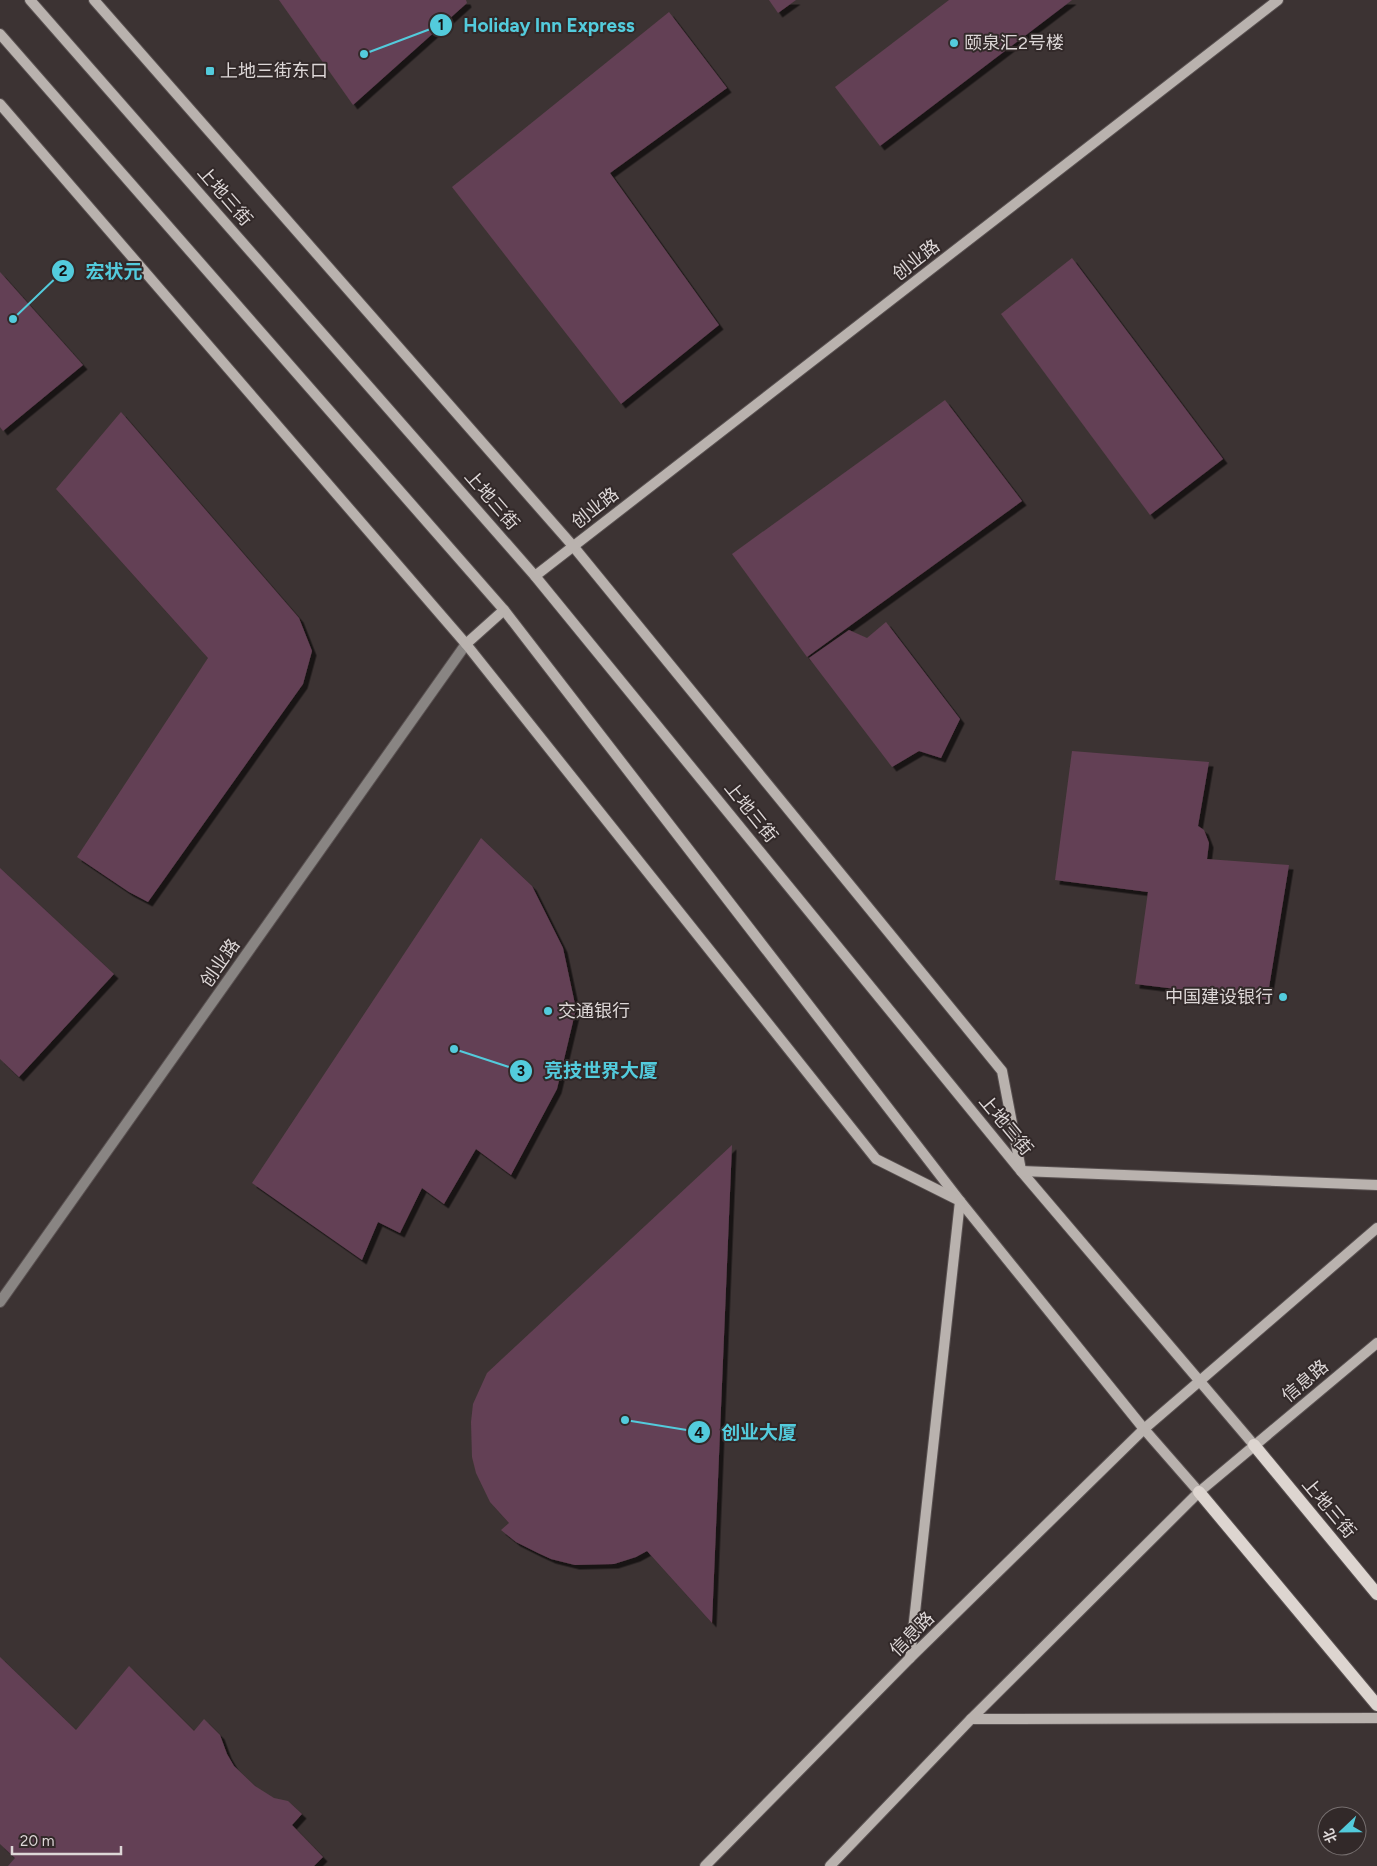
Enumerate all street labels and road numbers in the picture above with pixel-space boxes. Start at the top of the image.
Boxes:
street label: 上地三街 [193,162,257,230]
street label: 创业路 [888,235,944,285]
street label: 上地三街 [460,466,524,534]
street label: 创业路 [567,483,623,533]
street label: 上地三街 [720,777,782,847]
street label: 创业路 [196,935,244,991]
street label: 上地三街 [974,1090,1038,1160]
street label: 信息路 [1277,1355,1333,1407]
street label: 上地三街 [1297,1473,1361,1543]
street label: 信息路 [885,1607,939,1661]

